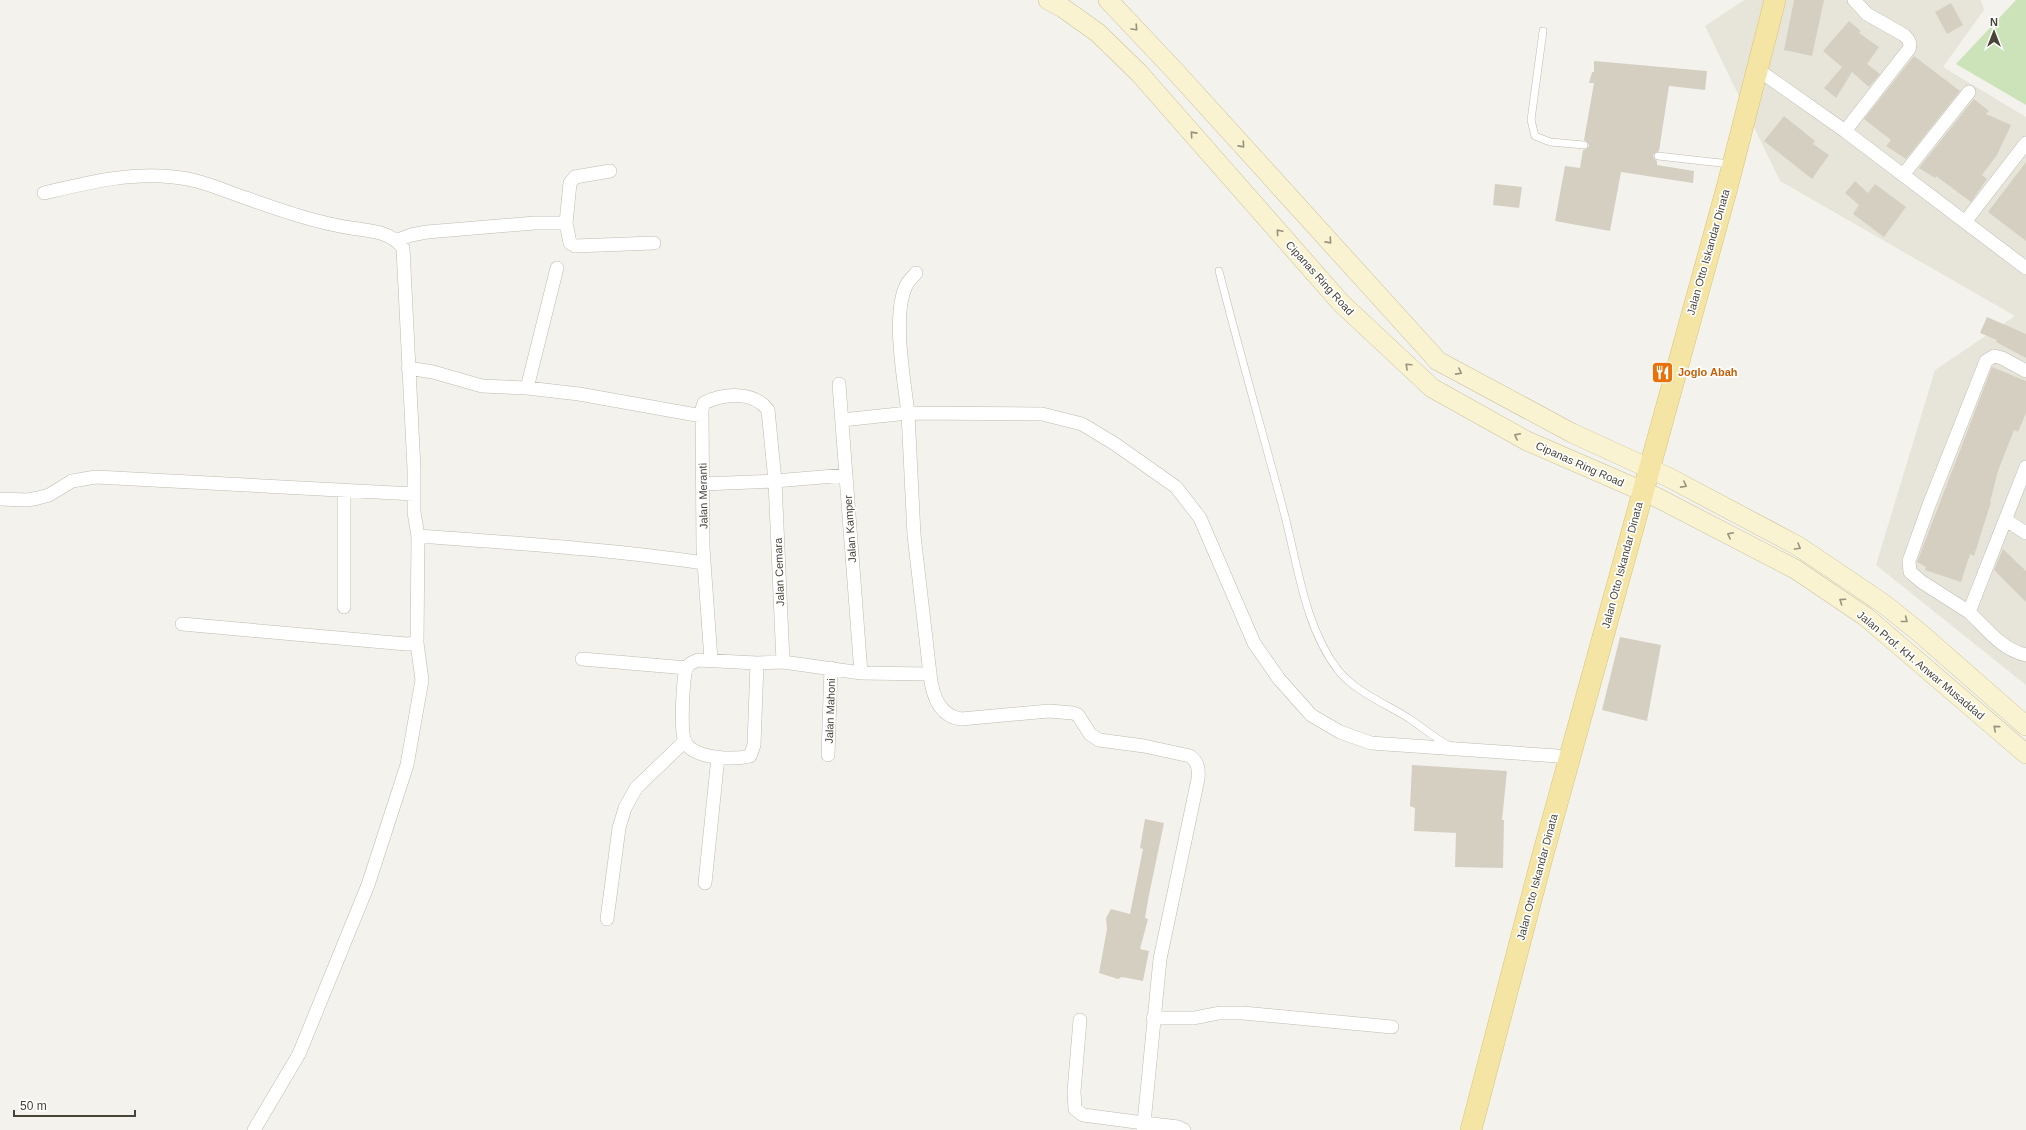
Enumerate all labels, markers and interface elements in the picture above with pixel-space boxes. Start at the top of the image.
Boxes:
north arrow [1974,12,2014,52]
text: N [1990,16,1998,28]
one-way arrow [1130,23,1137,31]
one-way arrow [1191,132,1198,139]
one-way arrow [1237,140,1244,147]
street label: Jalan Otto Iskandar Dinata [1684,187,1732,316]
one-way arrow [1276,229,1284,237]
one-way arrow [1324,236,1331,244]
street label: Cipanas Ring Road [1284,239,1356,317]
restaurant icon: Joglo Abah [1649,359,1675,385]
one-way arrow [1405,363,1413,370]
place label: Joglo Abah [1678,366,1738,378]
one-way arrow [1455,368,1462,375]
one-way arrow [1514,433,1521,440]
street label: Cipanas Ring Road [1534,439,1626,489]
street label: Jalan Meranti [696,463,710,529]
one-way arrow [1679,480,1687,488]
street label: Jalan Kamper [842,494,858,563]
street label: Jalan Otto Iskandar Dinata [1599,500,1645,629]
one-way arrow [1727,533,1735,540]
street label: Jalan Cemara [772,537,786,606]
one-way arrow [1794,542,1801,549]
one-way arrow [1840,599,1847,606]
street label: Jalan Prof. KH. Anwar Musaddad [1855,608,1987,722]
one-way arrow [1900,616,1908,623]
street label: Jalan Mahoni [823,678,837,744]
one-way arrow [1994,726,2001,733]
street label: Jalan Otto Iskandar Dinata [1514,812,1560,941]
scale bar [14,1092,135,1118]
text: 50 m [20,1099,47,1113]

